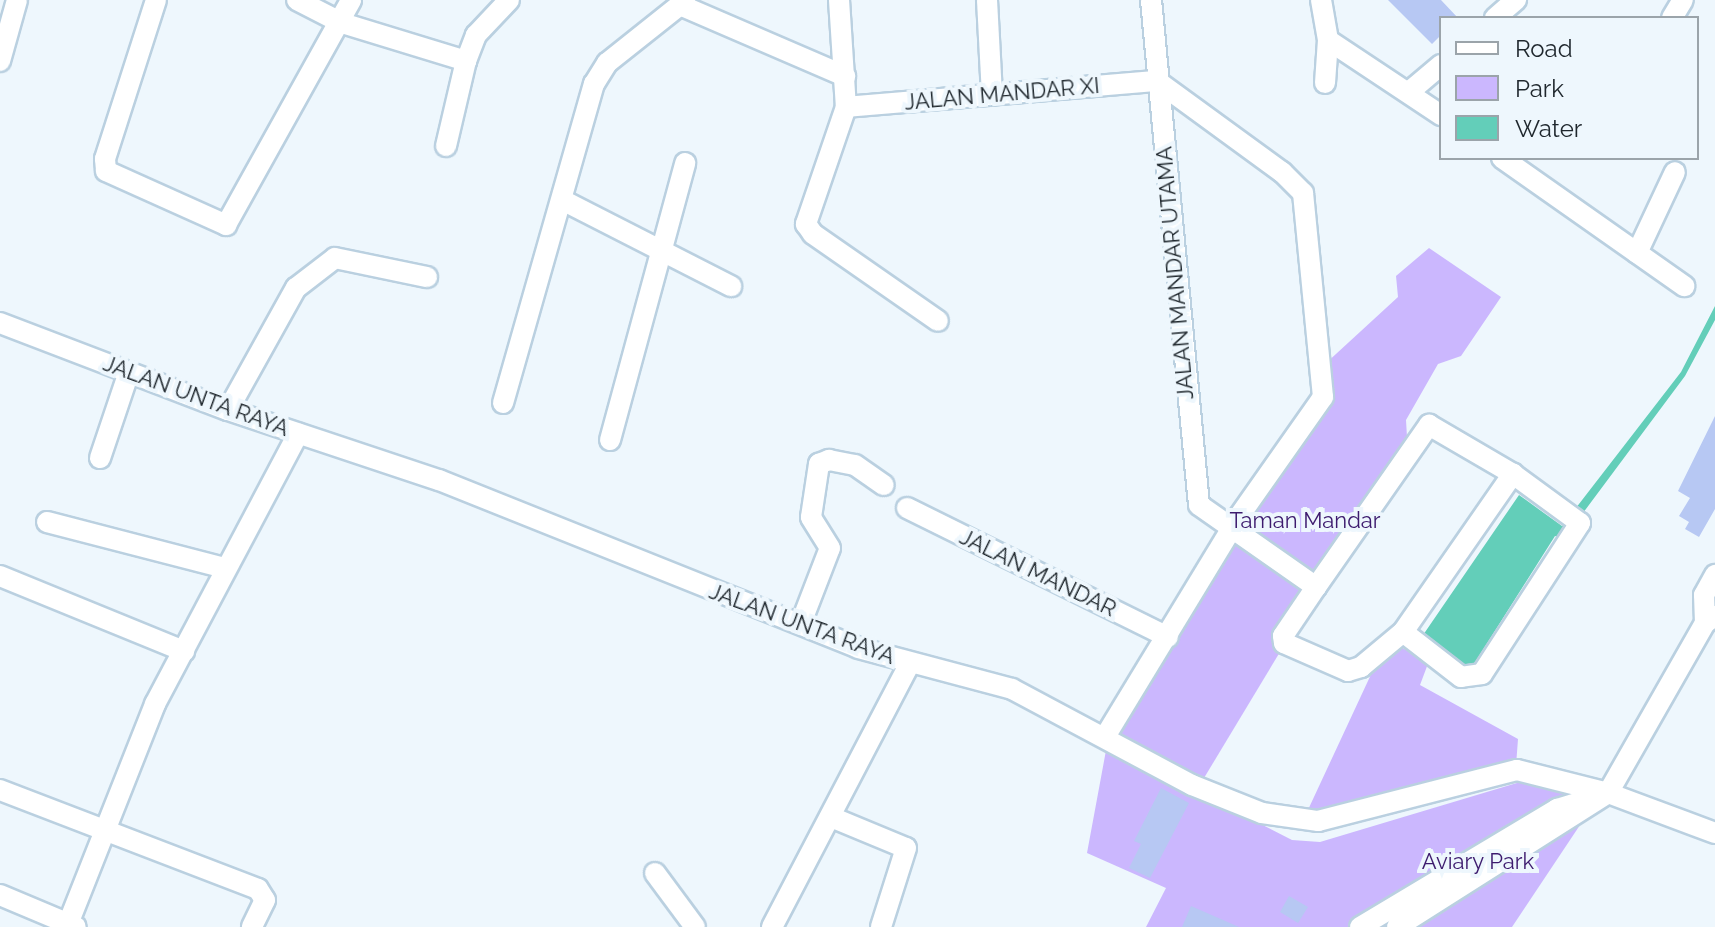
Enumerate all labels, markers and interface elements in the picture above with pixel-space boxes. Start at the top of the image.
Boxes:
legend [1439,16,1699,160]
text: Road [1515,34,1573,63]
street label: JALAN MANDAR XI [903,72,1101,116]
text: Park [1515,74,1564,103]
text: Water [1515,114,1582,143]
street label: JALAN MANDAR UTAMA [1151,145,1199,401]
street label: JALAN UNTA RAYA [99,350,293,442]
park label: Taman Mandar [1229,508,1381,534]
street label: JALAN MANDAR [955,524,1121,622]
street label: JALAN UNTA RAYA [705,578,899,670]
park label: Aviary Park [1422,849,1534,875]

